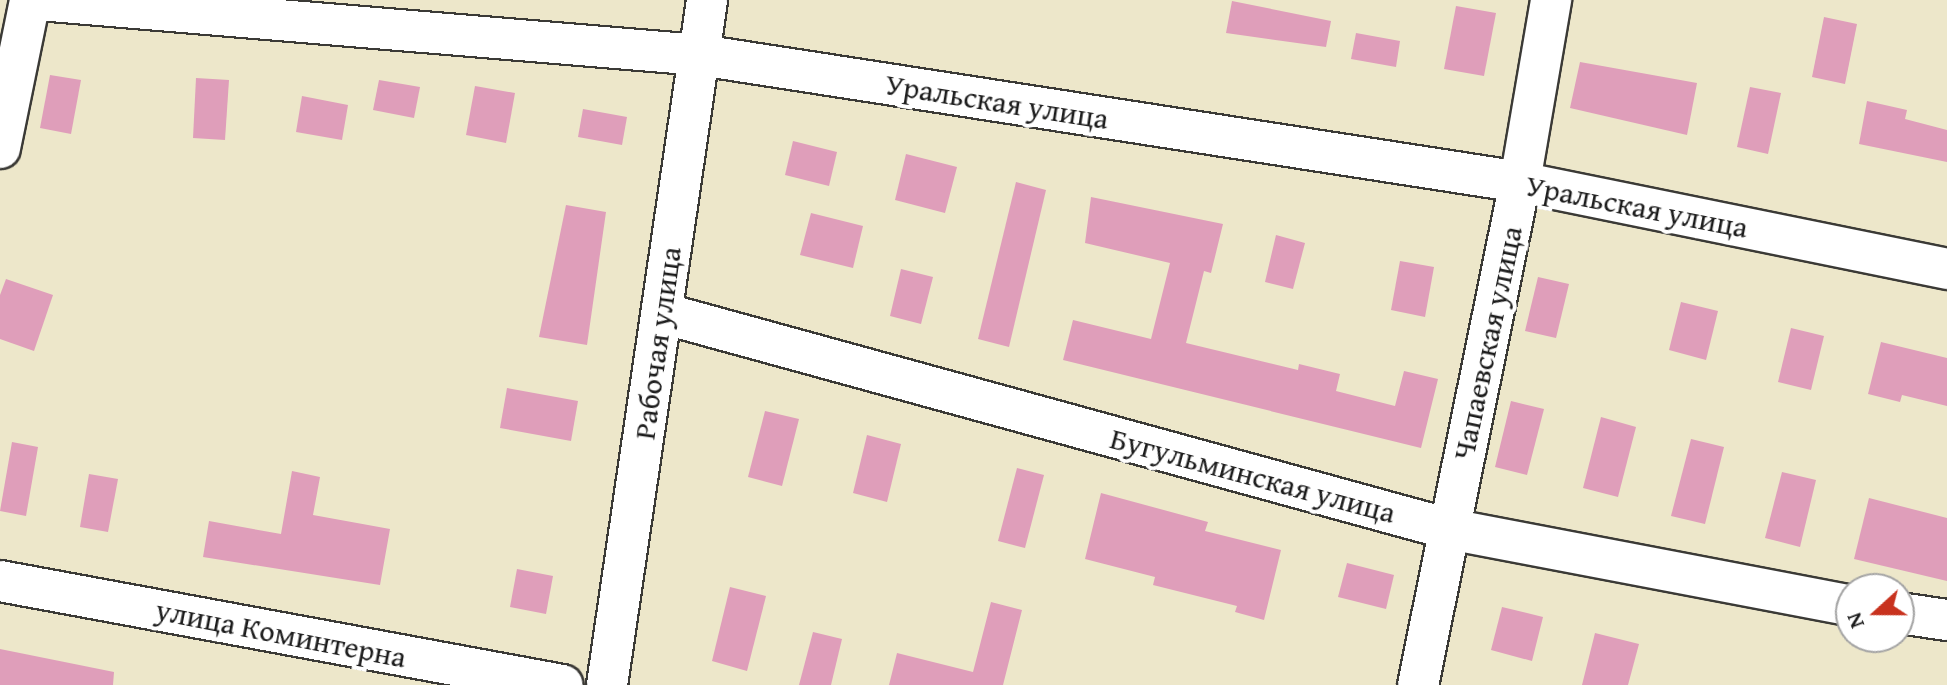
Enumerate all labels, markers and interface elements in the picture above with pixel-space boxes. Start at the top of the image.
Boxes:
street label: Уральская улица [883,66,1111,136]
street label: Уральская улица [1523,167,1751,245]
street label: Чапаевская улица [1445,223,1529,463]
street label: Рабочая улица [626,244,688,442]
street label: Бугульминская улица [1107,420,1399,530]
north arrow [1835,573,1915,653]
street label: улица Коминтерна [153,591,409,675]
text: N [1837,608,1872,633]

